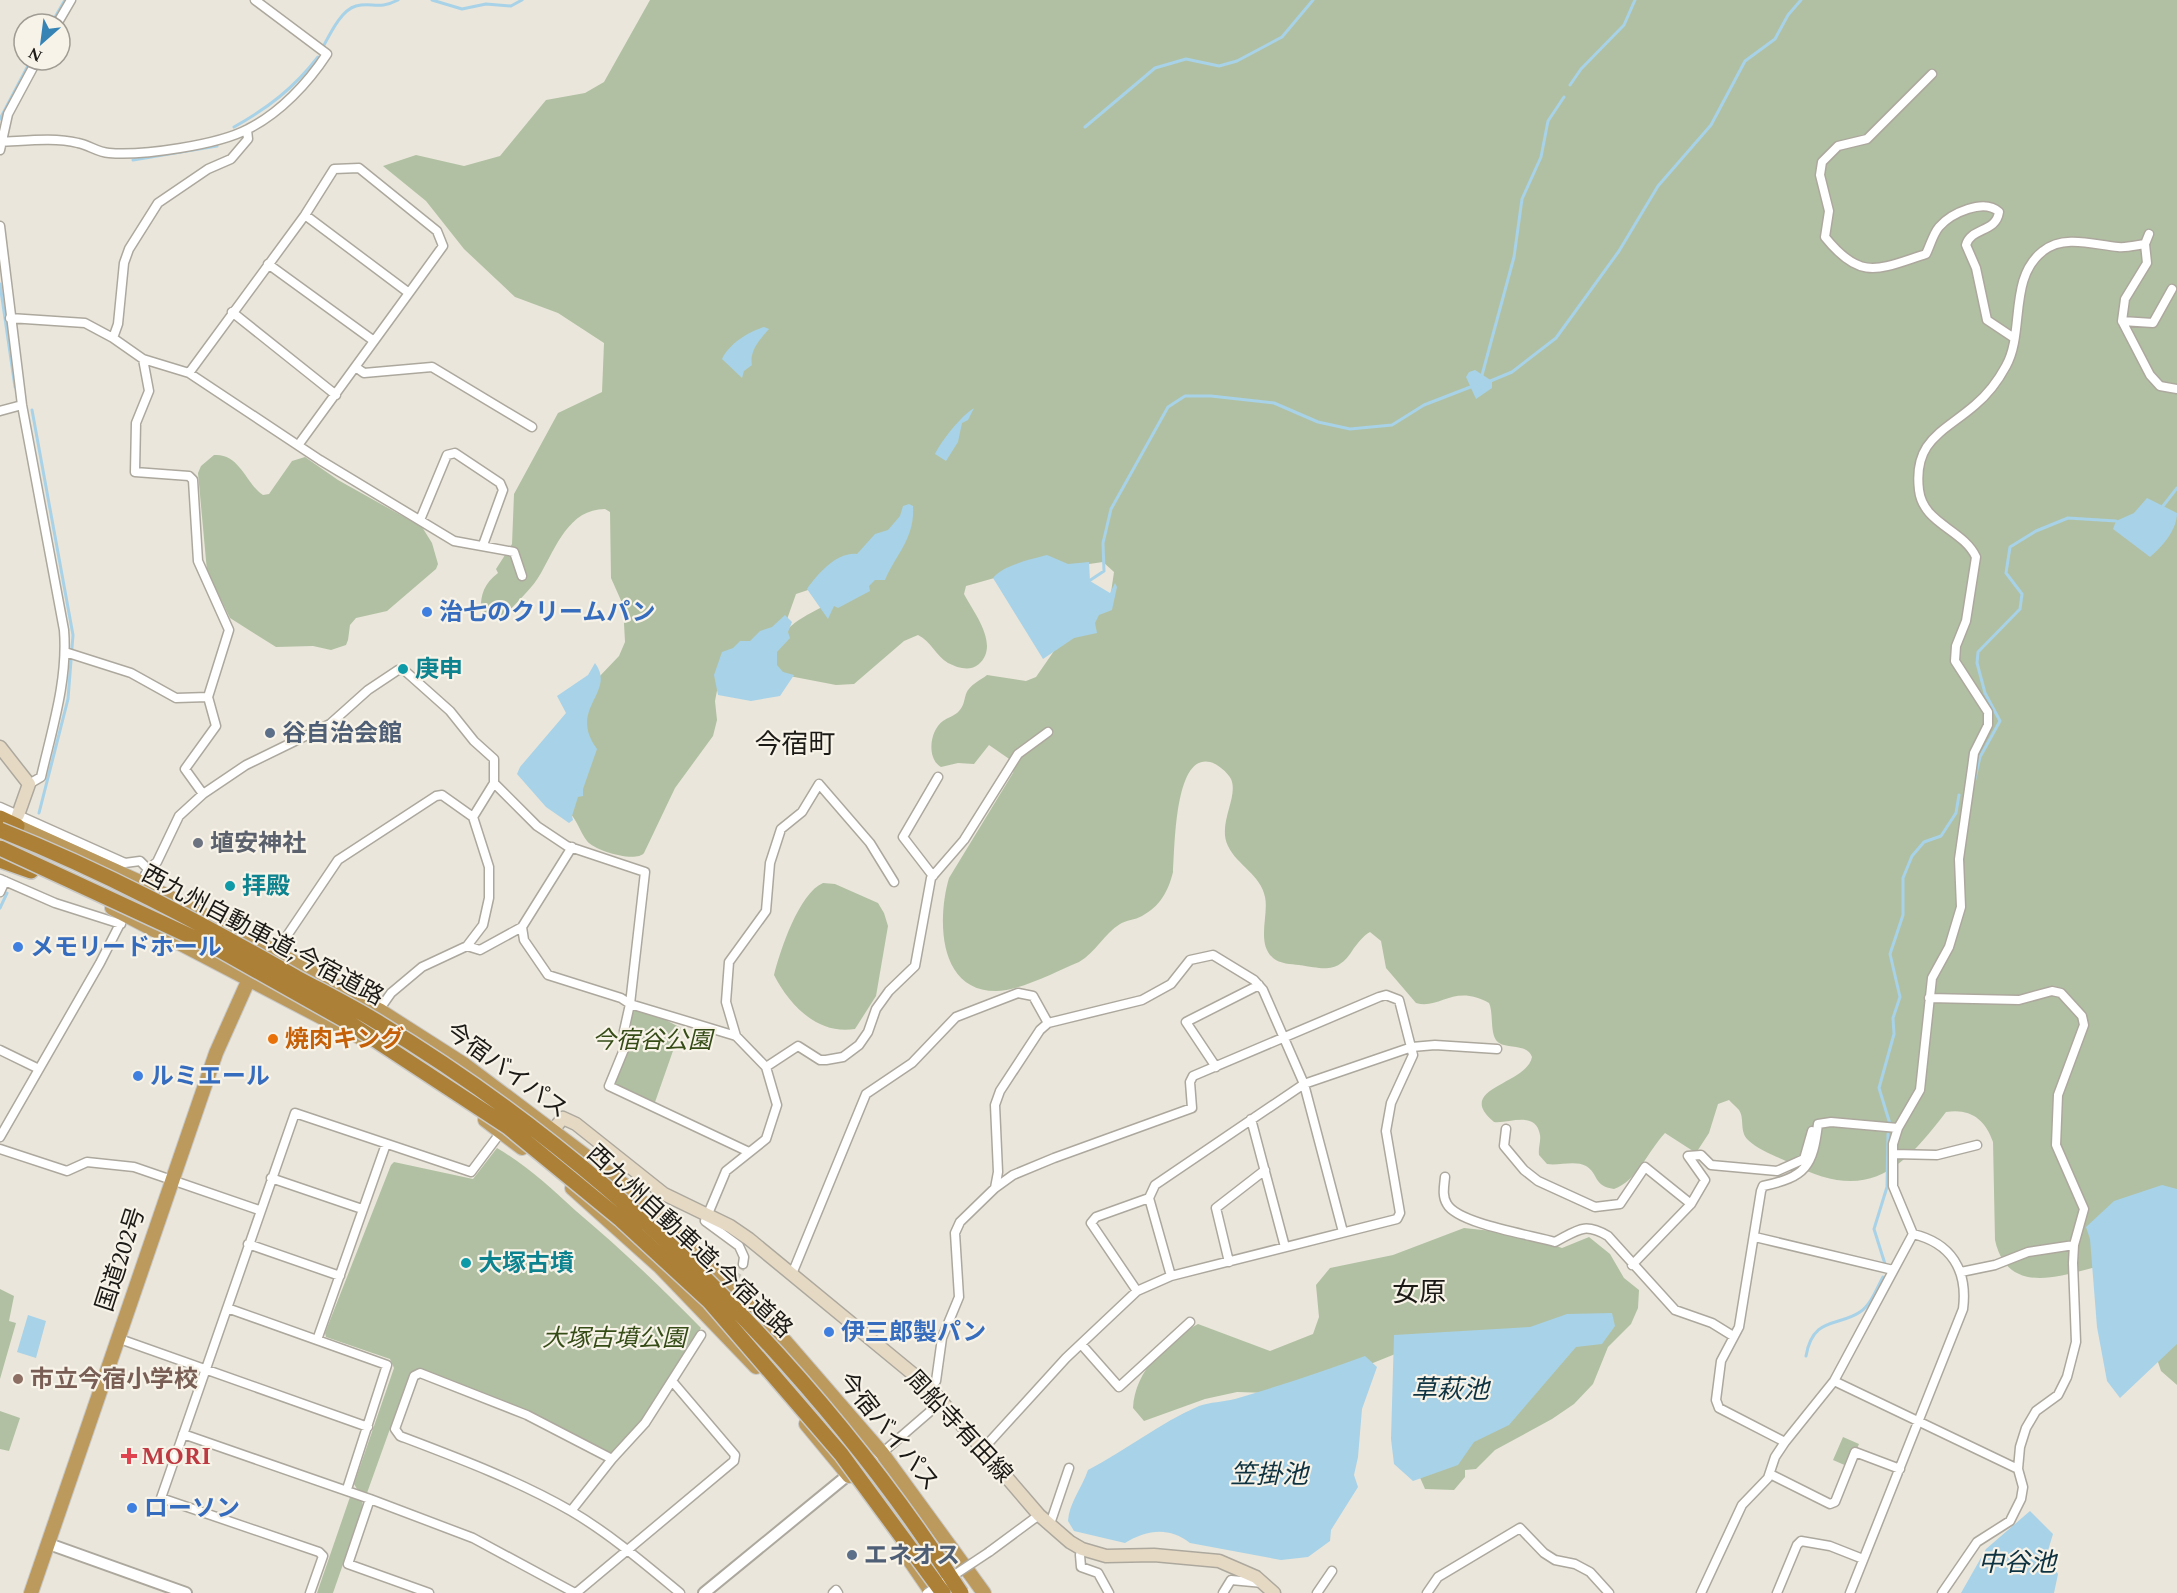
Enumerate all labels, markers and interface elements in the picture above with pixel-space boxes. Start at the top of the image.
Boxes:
north arrow [12,12,72,72]
text: N [24,41,47,68]
place label: 治七のクリームパン [439,595,655,631]
marker: 治七のクリームパン [420,605,434,619]
place label: 庚申 [415,652,463,688]
marker: 庚申 [396,662,410,676]
place label: 谷自治会館 [282,716,402,752]
district label: 今宿町 [755,724,836,766]
marker: 谷自治会館 [263,726,277,740]
place label: 埴安神社 [210,826,306,862]
marker: 埴安神社 [191,836,205,850]
street label: 西九州自動車道;今宿道路 [135,857,390,1015]
place label: 拝殿 [242,869,290,905]
marker: 拝殿 [223,879,237,893]
place label: メモリードホール [30,930,222,966]
marker: メモリードホール [11,940,25,954]
street label: 今宿バイパス [438,1014,575,1128]
place label: 焼肉キング [285,1022,404,1058]
park label: 今宿谷公園 [592,1023,715,1059]
marker: 焼肉キング [266,1032,280,1046]
place label: ルミエール [150,1059,270,1095]
marker: ルミエール [131,1069,145,1083]
street label: 西九州自動車道;今宿道路 [578,1136,800,1347]
street label: 国道202号 [87,1202,155,1316]
place label: 大塚古墳 [478,1246,574,1282]
marker: 大塚古墳 [459,1256,473,1270]
district label: 女原 [1392,1272,1446,1314]
place label: 伊三郎製パン [841,1315,986,1351]
park label: 大塚古墳公園 [542,1321,689,1357]
marker: 伊三郎製パン [822,1325,836,1339]
place label: 市立今宿小学校 [30,1362,198,1398]
street label: 周船寺有田線 [896,1362,1021,1492]
street label: 今宿バイパス [829,1365,947,1499]
water label: 草萩池 [1411,1370,1492,1410]
marker: 市立今宿小学校 [11,1372,25,1386]
place label: MORI [141,1439,211,1475]
marker: MORI [122,1449,136,1463]
water label: 笠掛池 [1230,1455,1311,1495]
place label: ローソン [144,1491,240,1527]
marker: ローソン [125,1501,139,1515]
place label: エネオス [864,1538,960,1574]
water label: 中谷池 [1978,1543,2059,1583]
marker: エネオス [845,1548,859,1562]

